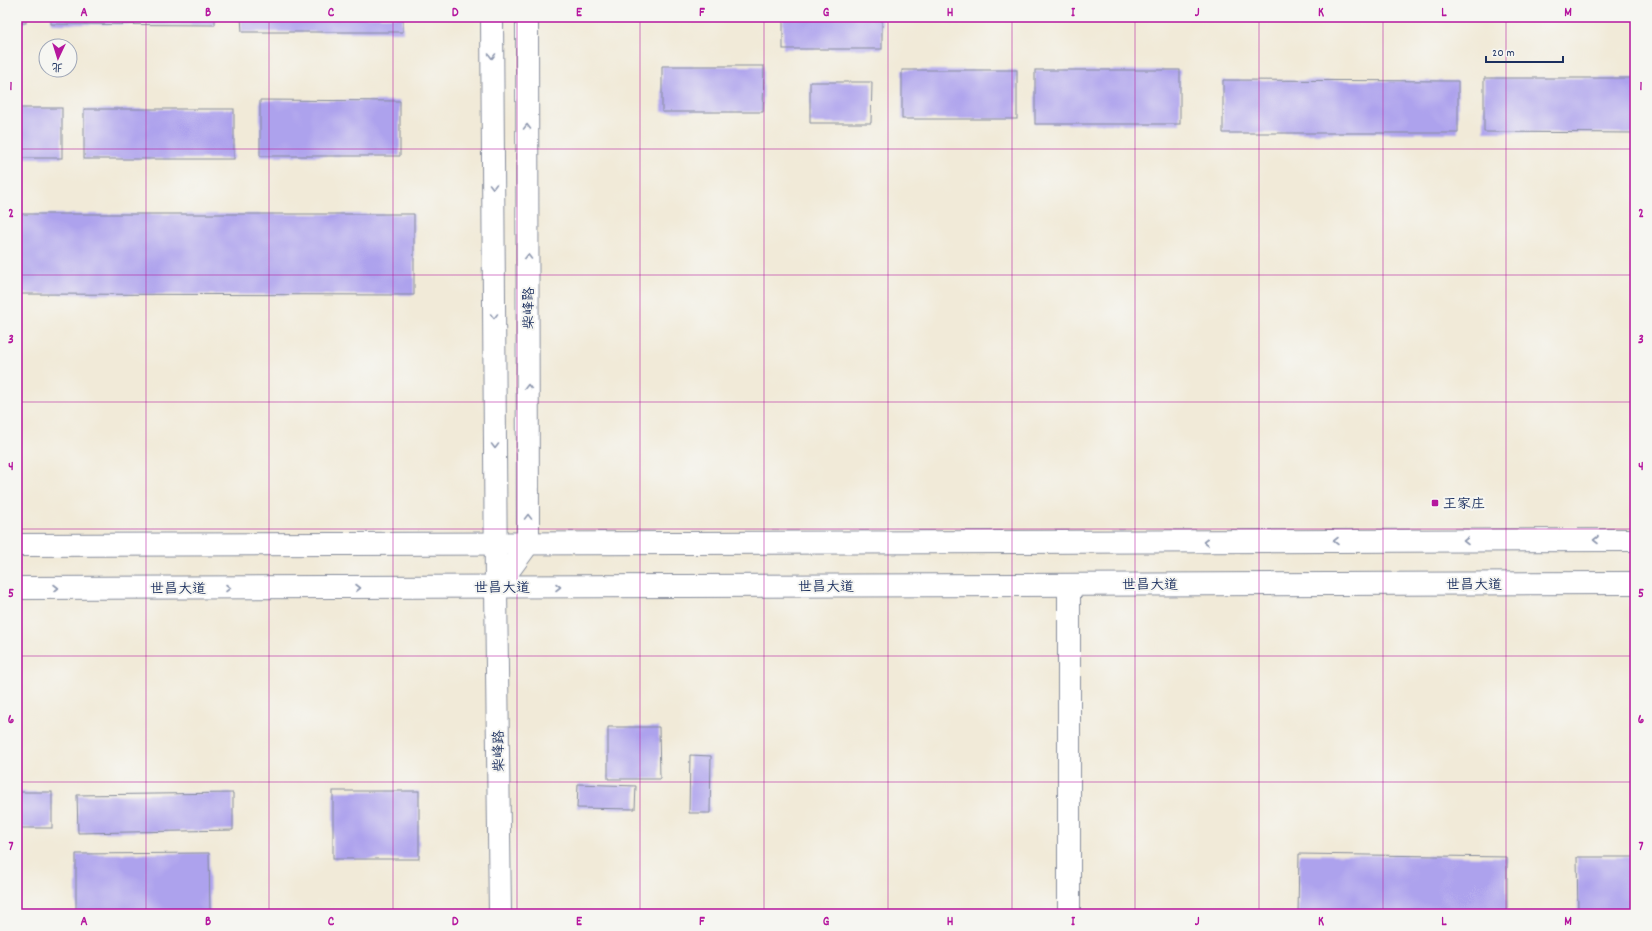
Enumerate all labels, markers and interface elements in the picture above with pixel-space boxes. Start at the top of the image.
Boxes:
text: A [80,4,88,23]
text: B [205,4,211,23]
text: C [328,4,335,23]
text: D [452,4,459,23]
text: E [576,4,583,23]
text: F [699,4,705,23]
text: G [823,4,830,23]
text: H [947,4,954,23]
text: I [1071,4,1076,23]
text: J [1195,4,1200,23]
text: K [1318,4,1324,23]
text: L [1441,4,1447,23]
text: M [1564,4,1572,23]
north arrow [38,38,78,78]
scale bar [1486,38,1563,64]
text: 20 m [1492,45,1515,62]
one-way arrow [488,53,496,59]
text: 北 [51,58,63,74]
text: 1 [10,78,13,97]
text: 1 [1640,78,1643,97]
one-way arrow [523,124,531,130]
one-way arrow [489,183,497,189]
text: 2 [8,205,14,224]
text: 2 [1638,205,1644,224]
one-way arrow [524,254,532,260]
street label: 柴峰路 [520,287,540,329]
one-way arrow [490,313,498,319]
text: 3 [8,331,14,350]
text: 3 [1638,331,1644,350]
one-way arrow [524,384,532,390]
one-way arrow [491,443,499,449]
text: 4 [8,458,14,477]
text: 4 [1638,458,1644,477]
place label: 王家庄 [1443,495,1485,515]
marker: 王家庄 [1430,498,1440,508]
one-way arrow [524,514,532,520]
one-way arrow [1593,536,1599,544]
one-way arrow [1333,537,1339,545]
one-way arrow [1463,537,1469,545]
one-way arrow [1203,538,1209,546]
street label: 世昌大道 [1122,576,1178,596]
street label: 世昌大道 [1446,576,1502,596]
street label: 世昌大道 [798,578,854,598]
street label: 世昌大道 [474,579,530,599]
street label: 世昌大道 [150,580,206,600]
one-way arrow [555,583,561,591]
one-way arrow [53,584,59,592]
one-way arrow [225,584,231,592]
one-way arrow [355,584,361,592]
text: 5 [8,585,14,604]
text: 5 [1638,585,1644,604]
text: 6 [8,711,15,730]
text: 6 [1638,711,1645,730]
street label: 柴峰路 [490,730,510,772]
text: 7 [9,838,14,857]
text: 7 [1639,838,1644,857]
text: A [80,913,88,931]
text: B [205,913,211,931]
text: C [328,913,335,931]
text: D [452,913,459,931]
text: E [576,913,583,931]
text: F [699,913,705,931]
text: G [823,913,830,931]
text: H [947,913,954,931]
text: I [1071,913,1076,931]
text: J [1195,913,1200,931]
text: K [1318,913,1324,931]
text: L [1441,913,1447,931]
text: M [1564,913,1572,931]

